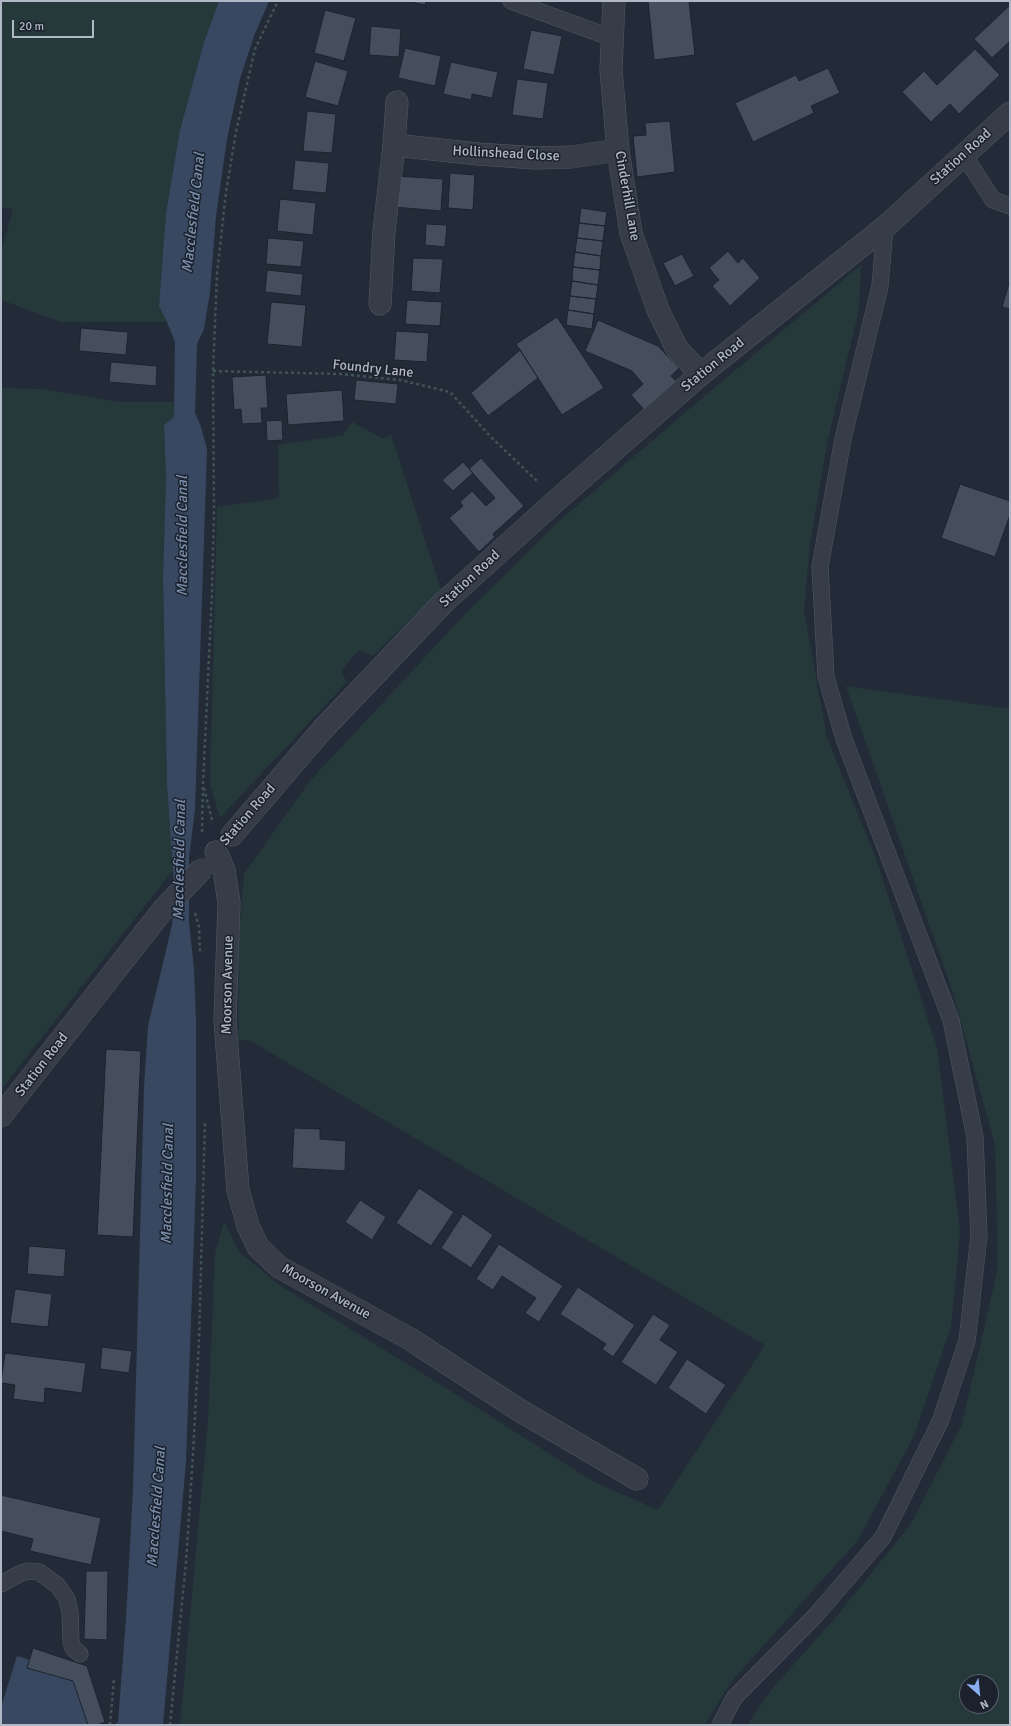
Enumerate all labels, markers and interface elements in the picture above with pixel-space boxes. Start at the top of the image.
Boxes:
scale bar [14,12,96,38]
text: 20 m [19,19,44,34]
street label: Station Road [927,125,995,189]
street label: Hollinshead Close [452,143,560,165]
street label: Cinderhill Lane [611,150,643,242]
water label: Macclesfield Canal [179,152,209,274]
street label: Station Road [678,334,748,396]
street label: Foundry Lane [332,356,414,382]
water label: Macclesfield Canal [174,476,192,596]
street label: Station Road [436,547,504,611]
street label: Station Road [217,781,279,849]
water label: Macclesfield Canal [170,800,190,920]
street label: Moorson Avenue [219,935,237,1035]
street label: Station Road [12,1030,72,1100]
water label: Macclesfield Canal [158,1124,178,1244]
street label: Moorson Avenue [279,1261,373,1323]
water label: Macclesfield Canal [144,1446,170,1568]
north arrow [959,1674,999,1714]
text: N [978,1697,991,1712]

